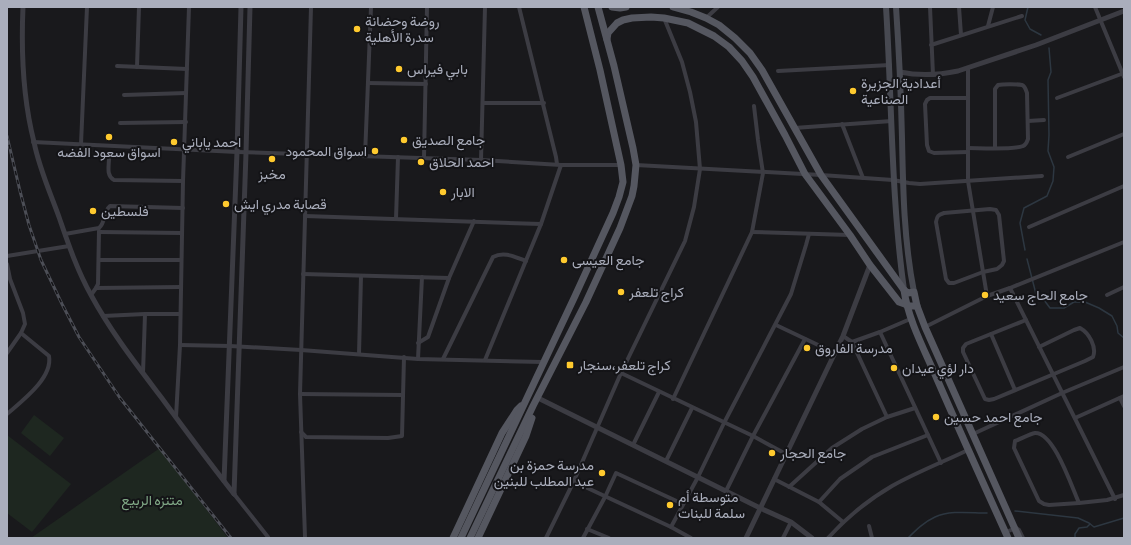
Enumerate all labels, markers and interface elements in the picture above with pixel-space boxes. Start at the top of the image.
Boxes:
place label: روضة وحضانة سدرة الأهلية [365,15,440,46]
marker: روضة وحضانة سدرة الأهلية [352,24,362,34]
place label: بابي فيراس [407,63,468,81]
marker: بابي فيراس [394,64,404,74]
place label: أعدادية الجزيرة الصناعية [861,76,941,107]
marker: أعدادية الجزيرة الصناعية [848,86,858,96]
marker: اسواق سعود الفضه [104,132,114,142]
place label: جامع الصديق [412,134,485,151]
marker: جامع الصديق [399,135,409,145]
place label: احمد ياباني [182,136,241,154]
marker: احمد ياباني [169,137,179,147]
place label: اسواق المحمود [285,145,367,160]
place label: اسواق سعود الفضه [57,146,161,161]
marker: اسواق المحمود [370,146,380,156]
marker: مخبز [267,154,277,164]
place label: احمد الحلاق [429,156,494,171]
marker: احمد الحلاق [416,157,426,167]
place label: مخبز [257,168,286,183]
place label: الابار [450,186,475,201]
marker: الابار [438,187,448,197]
place label: قصابة مدري ايش [234,198,327,216]
marker: قصابة مدري ايش [221,199,231,209]
place label: فلسطين [101,205,149,220]
marker: فلسطين [88,206,98,216]
place label: جامع العيسى [572,254,645,271]
marker: جامع العيسى [559,255,569,265]
place label: كراج تلعفر [628,286,684,303]
marker: كراج تلعفر [616,287,626,297]
place label: جامع الحاج سعيد [993,289,1088,306]
marker: جامع الحاج سعيد [980,290,990,300]
place label: مدرسة الفاروق [815,342,893,357]
marker: مدرسة الفاروق [802,343,812,353]
place label: كراج تلعفر،سنجار [577,359,671,376]
marker: كراج تلعفر،سنجار [565,360,575,370]
place label: دار لؤي عيدان [902,362,974,380]
marker: دار لؤي عيدان [889,363,899,373]
place label: جامع احمد حسين [944,411,1042,428]
marker: جامع احمد حسين [931,412,941,422]
place label: جامع الحجار [779,447,846,464]
marker: جامع الحجار [767,448,777,458]
place label: مدرسة حمزة بن عبد المطلب للبنين [494,459,594,490]
marker: مدرسة حمزة بن عبد المطلب للبنين [597,468,607,478]
place label: متوسطة أم سلمة للبنات [678,490,745,522]
park label: متنزه الربيع [121,494,183,511]
marker: متوسطة أم سلمة للبنات [665,500,675,510]

